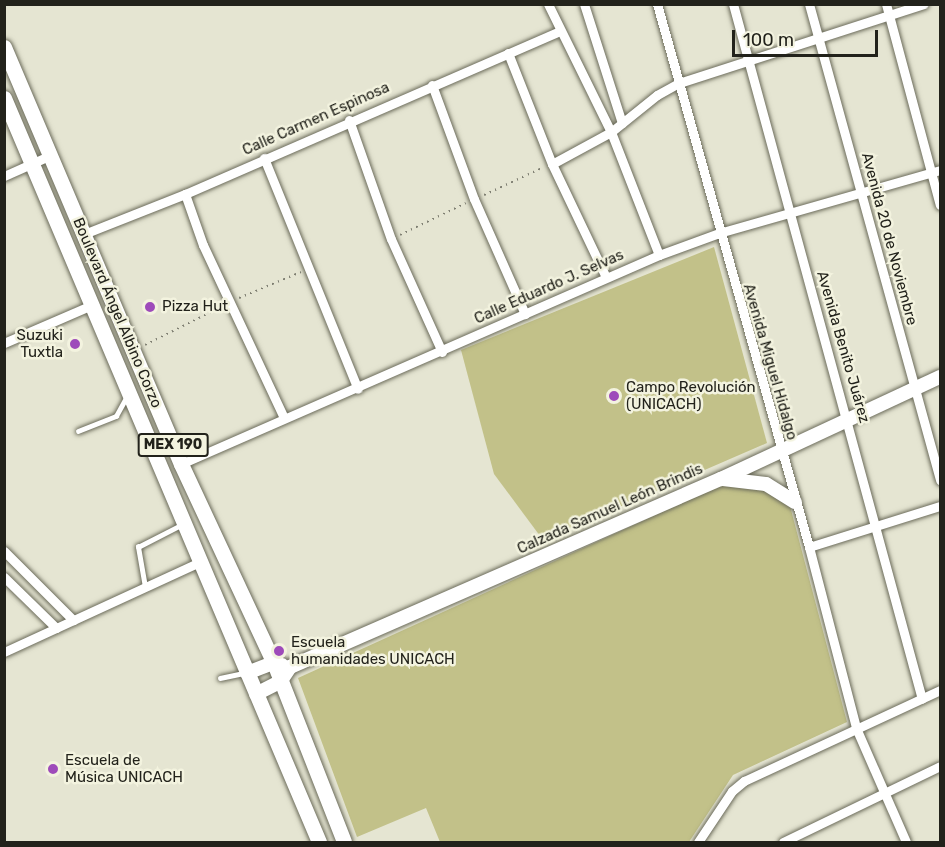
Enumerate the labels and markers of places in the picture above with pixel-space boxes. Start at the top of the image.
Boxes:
place label: Pizza Hut [162,298,228,316]
marker: Pizza Hut [143,300,157,314]
place label: Suzuki Tuxtla [17,326,63,361]
marker: Suzuki Tuxtla [68,337,82,351]
place label: Campo Revolución (UNICACH) [626,378,756,413]
marker: Campo Revolución (UNICACH) [607,389,621,403]
place label: Escuela humanidades UNICACH [291,633,455,668]
marker: Escuela humanidades UNICACH [272,644,286,658]
place label: Escuela de Música UNICACH [65,751,183,786]
marker: Escuela de Música UNICACH [46,762,60,776]

